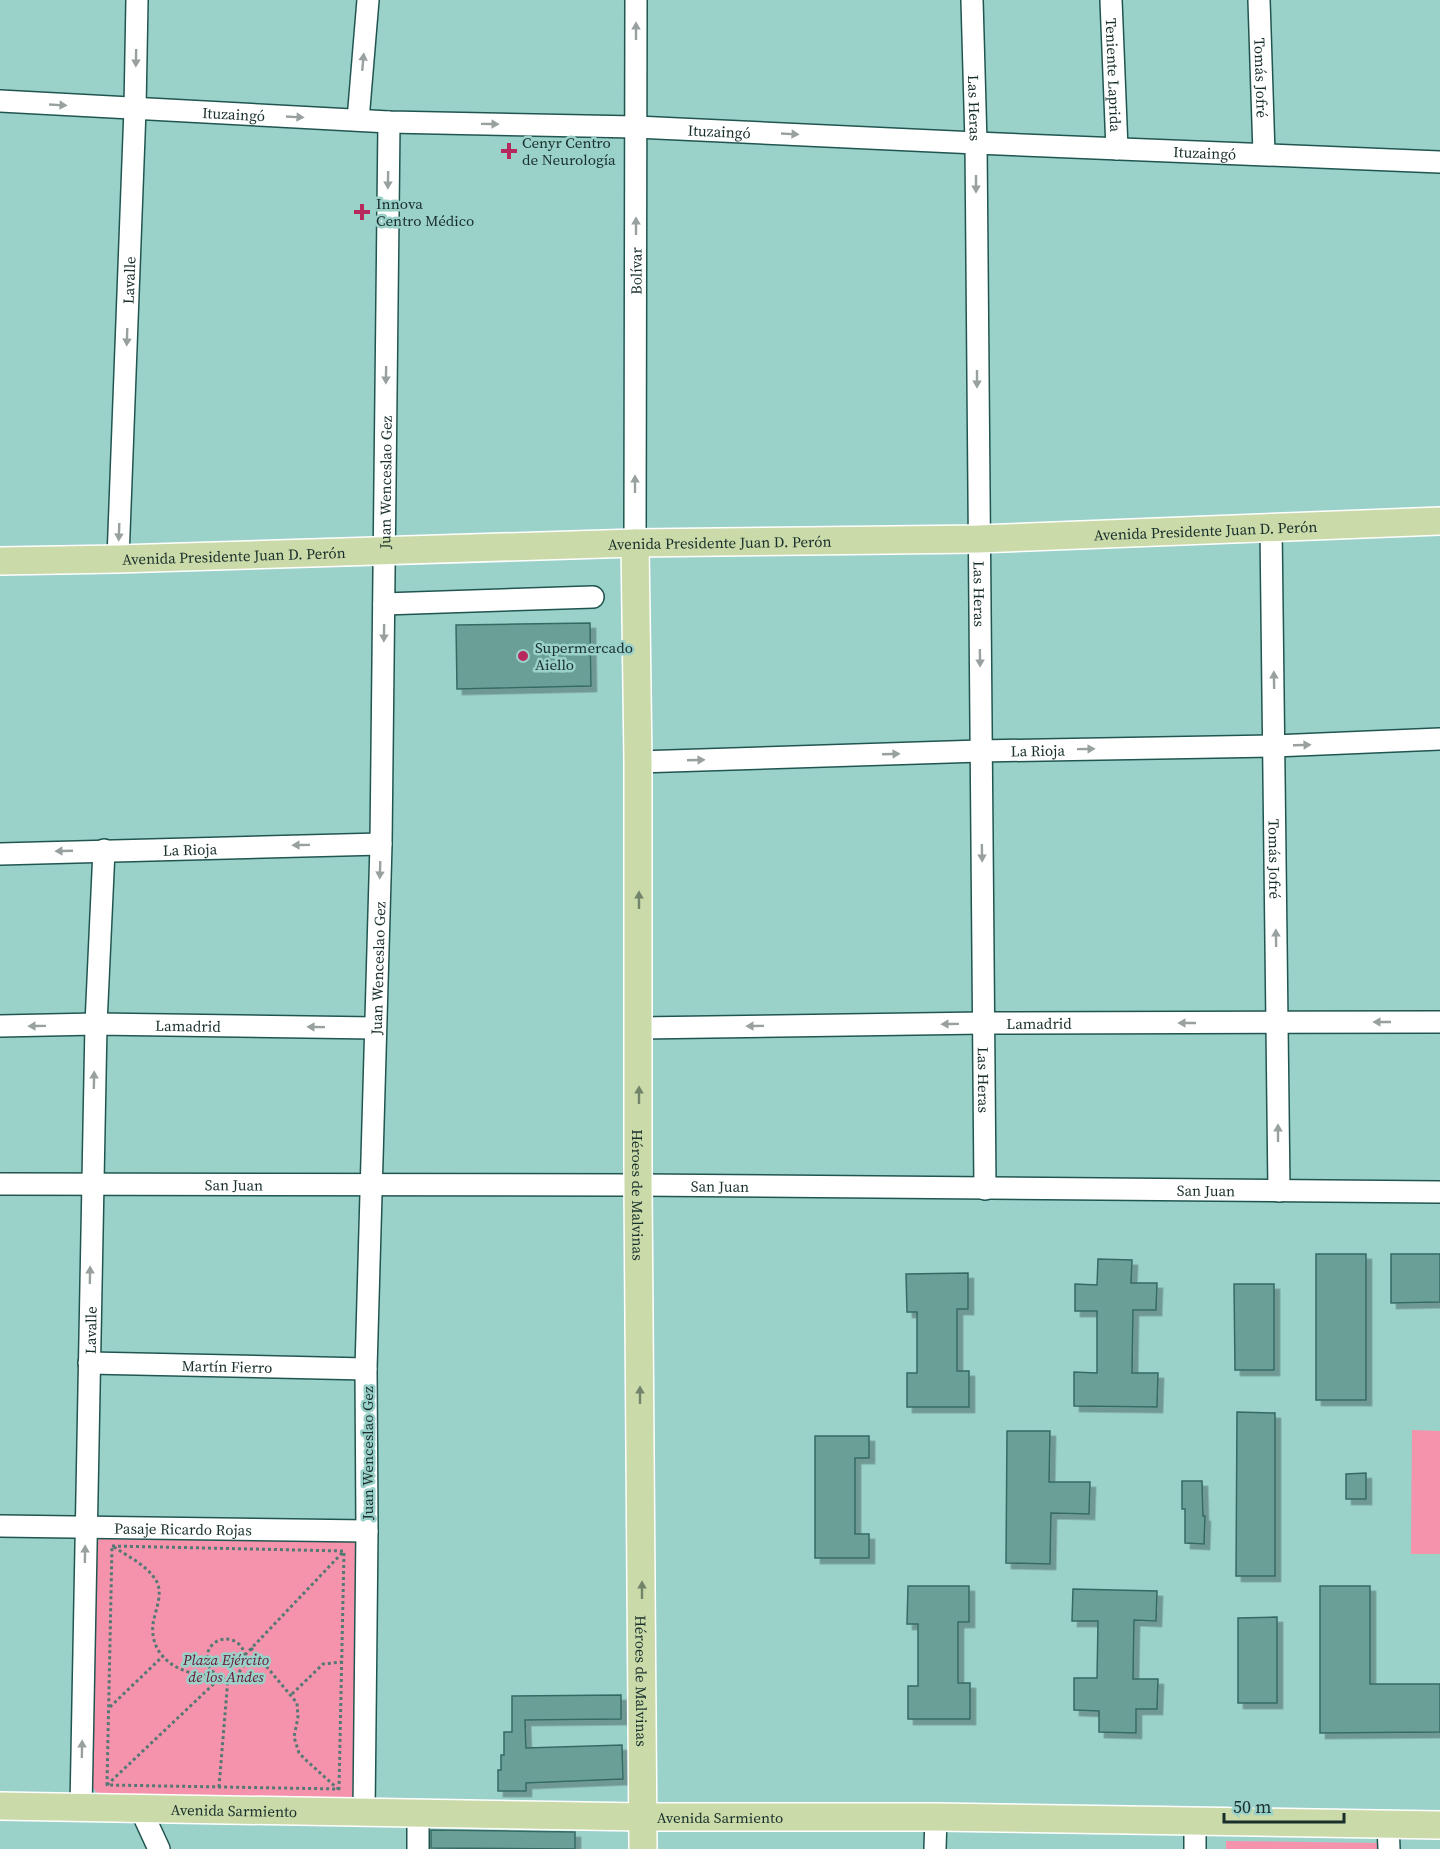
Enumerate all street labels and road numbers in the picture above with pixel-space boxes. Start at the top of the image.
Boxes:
street label: Teniente Laprida [1101,18,1127,133]
street label: Tomás Jofré [1250,38,1273,119]
street label: Las Heras [964,75,986,141]
street label: Ituzaingó [202,101,266,126]
street label: Ituzaingó [687,119,751,143]
street label: Ituzaingó [1173,141,1237,164]
street label: Bolívar [625,247,646,295]
street label: Lavalle [117,256,140,305]
street label: Juan Wenceslao Gez [374,415,396,550]
street label: Avenida Presidente Juan D. Perón [1093,515,1318,545]
street label: Avenida Presidente Juan D. Perón [608,530,832,554]
street label: Avenida Presidente Juan D. Perón [122,541,346,569]
street label: Las Heras [969,561,991,627]
street label: La Rioja [1010,739,1066,761]
street label: Tomás Jofré [1264,819,1286,900]
street label: La Rioja [162,838,218,860]
street label: Juan Wenceslao Gez [365,901,390,1036]
street label: Lamadrid [1006,1012,1072,1033]
street label: Lamadrid [155,1014,221,1036]
street label: Las Heras [973,1047,995,1113]
street label: Héroes de Malvinas [628,1129,649,1261]
street label: San Juan [205,1174,263,1195]
street label: San Juan [691,1175,749,1196]
street label: San Juan [1177,1179,1235,1201]
street label: Lavalle [79,1306,101,1354]
street label: Martín Fierro [181,1355,273,1377]
street label: Juan Wenceslao Gez [357,1386,378,1521]
street label: Pasaje Ricardo Rojas [114,1517,252,1540]
street label: Héroes de Malvinas [631,1615,653,1747]
street label: Avenida Sarmiento [171,1798,297,1822]
street label: Avenida Sarmiento [657,1807,783,1828]

